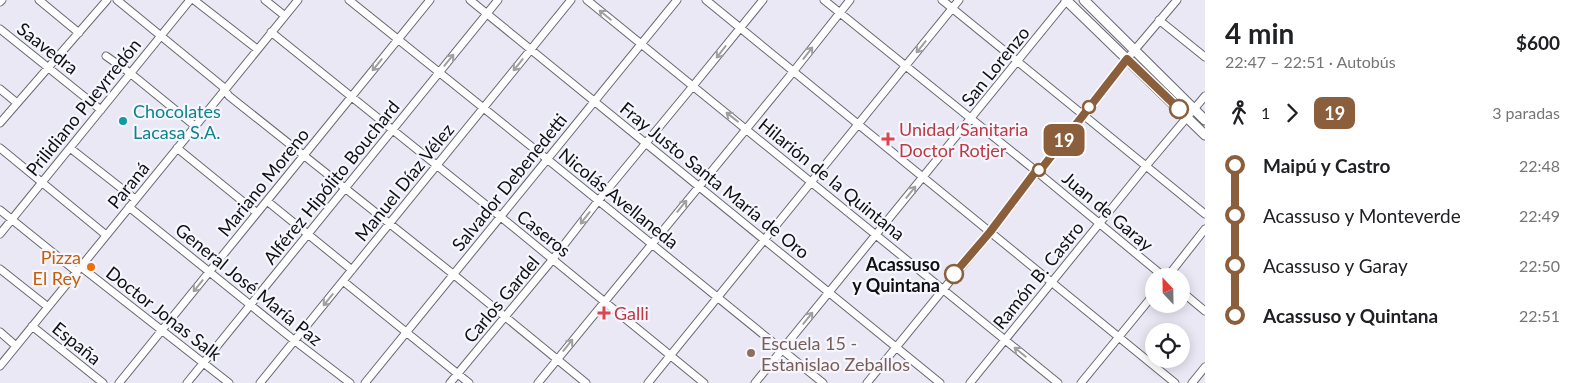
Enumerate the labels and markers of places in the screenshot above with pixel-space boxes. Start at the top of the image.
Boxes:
unlabelled marker [1169,99,1189,119]
place label: Chocolates Lacasa S.A. [133,100,221,143]
unlabelled marker [1082,100,1096,114]
marker: Chocolates Lacasa S.A. [117,115,129,127]
place label: Unidad Sanitaria Doctor Rotjer [899,118,1028,161]
marker: Unidad Sanitaria Doctor Rotjer [881,132,895,146]
unlabelled marker [1032,163,1046,177]
place label: Pizza El Rey [33,246,82,289]
place label: Acassuso y Quintana [852,253,940,296]
marker: Pizza El Rey [85,261,97,273]
marker: Acassuso y Quintana [944,264,964,284]
place label: Galli [614,302,649,324]
marker: Galli [598,307,610,319]
place label: Escuela 15 - Estanislao Zeballos [761,332,910,375]
marker: Escuela 15 - Estanislao Zeballos [745,347,757,359]

